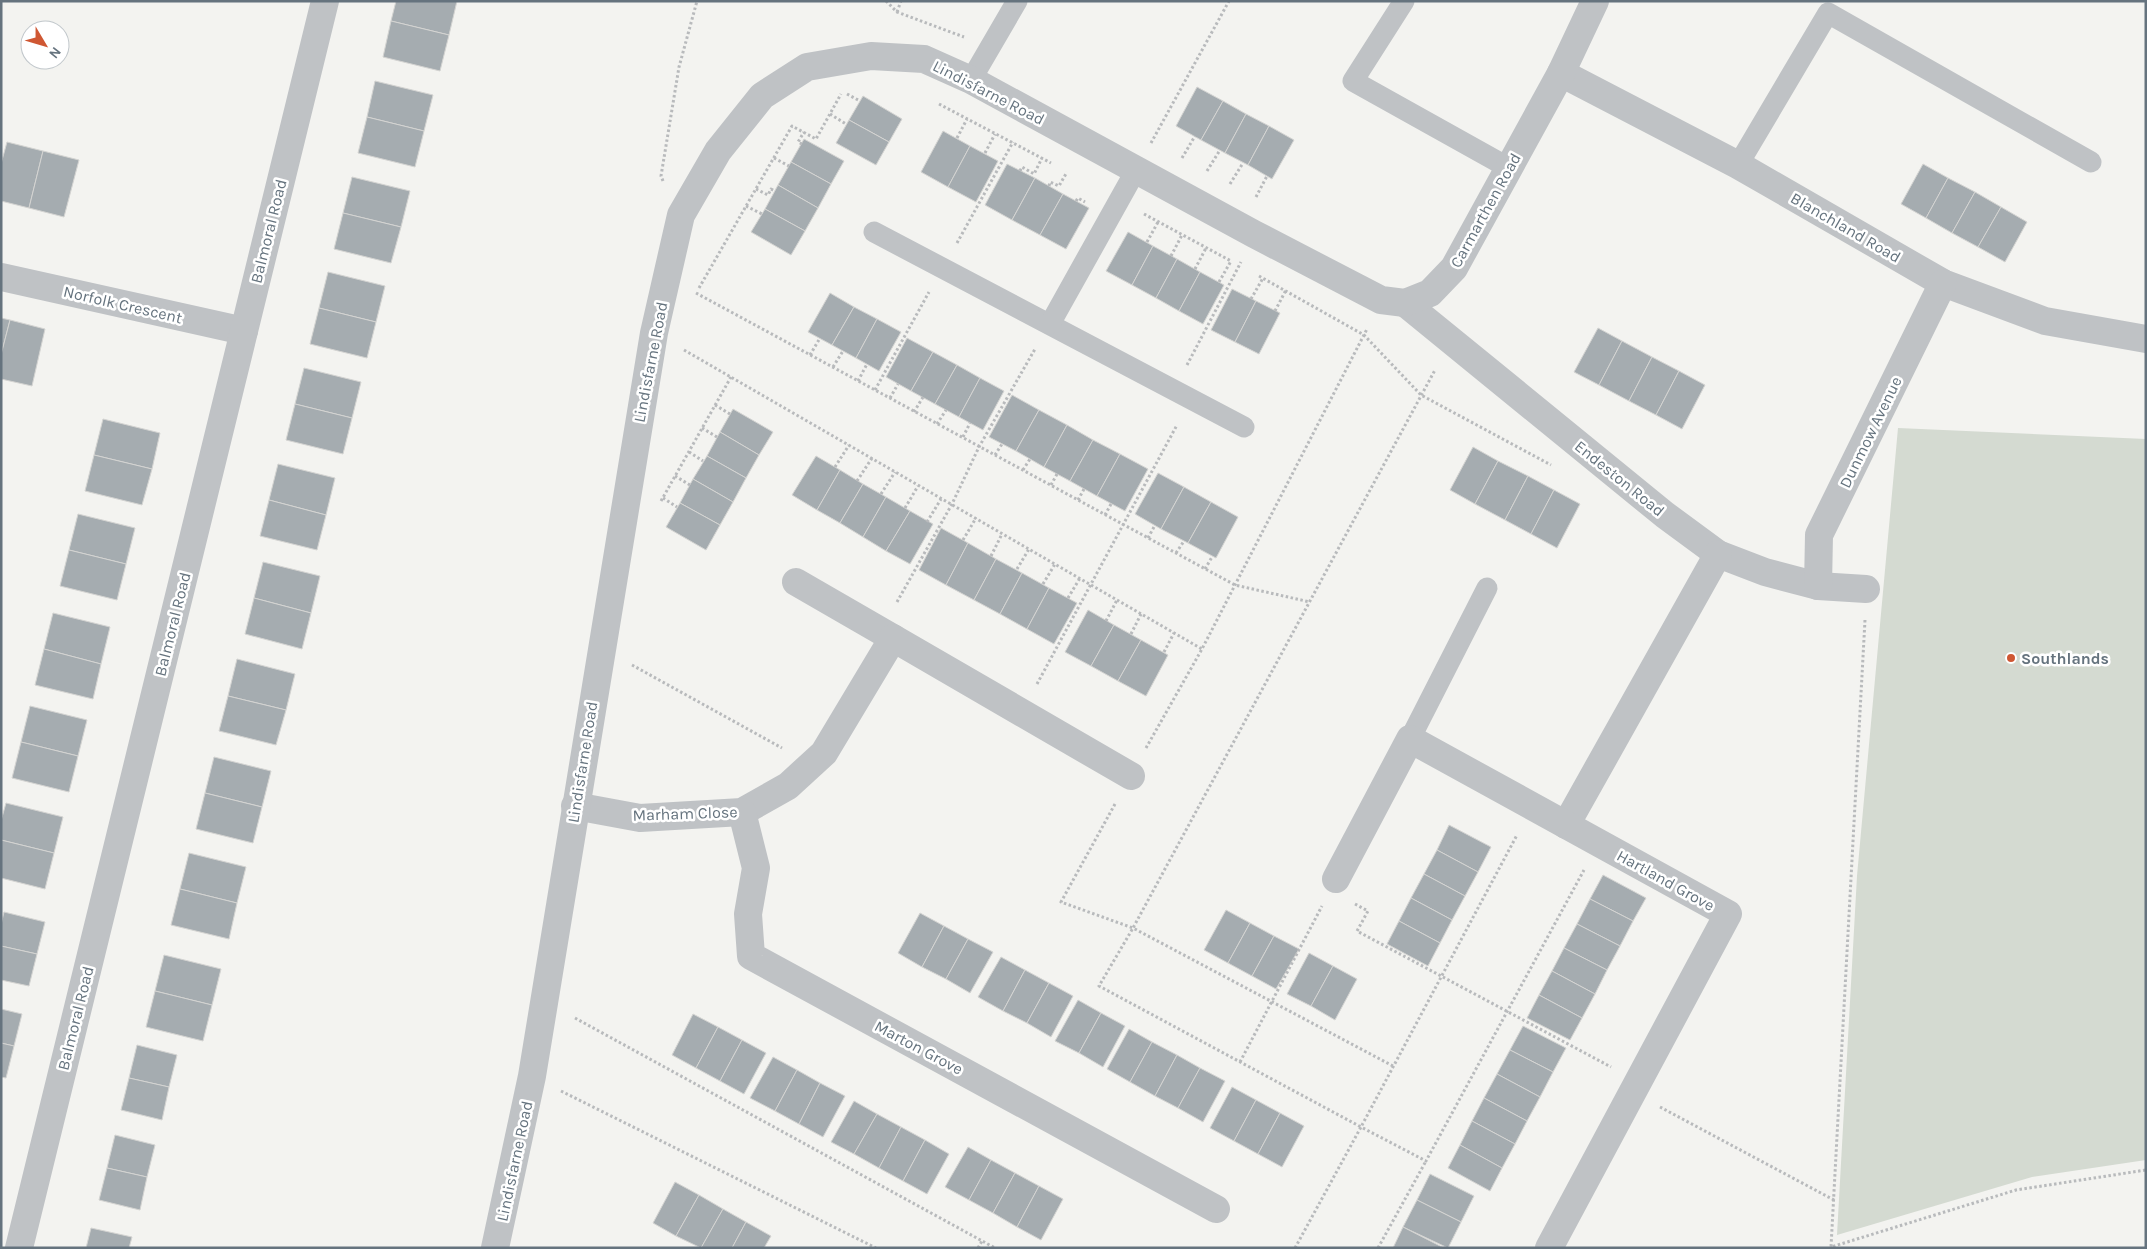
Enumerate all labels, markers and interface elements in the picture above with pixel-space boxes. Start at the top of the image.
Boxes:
north arrow [20,20,70,70]
text: N [45,44,65,62]
street label: Lindisfarne Road [930,56,1048,129]
street label: Carmarthen Road [1446,150,1525,271]
street label: Balmoral Road [246,177,291,285]
street label: Blanchland Road [1787,188,1904,267]
street label: Norfolk Crescent [62,282,184,327]
street label: Lindisfarne Road [629,300,672,424]
street label: Dunmow Avenue [1835,373,1906,491]
street label: Endeston Road [1571,436,1668,520]
street label: Balmoral Road [150,570,195,678]
place label: Southlands [2021,649,2109,668]
marker: Southlands [2005,652,2017,664]
street label: Lindisfarne Road [564,700,601,824]
street label: Marham Close [632,802,738,825]
street label: Hartland Grove [1614,846,1718,915]
street label: Balmoral Road [53,964,98,1072]
street label: Marton Grove [871,1016,966,1079]
street label: Lindisfarne Road [492,1099,537,1223]

